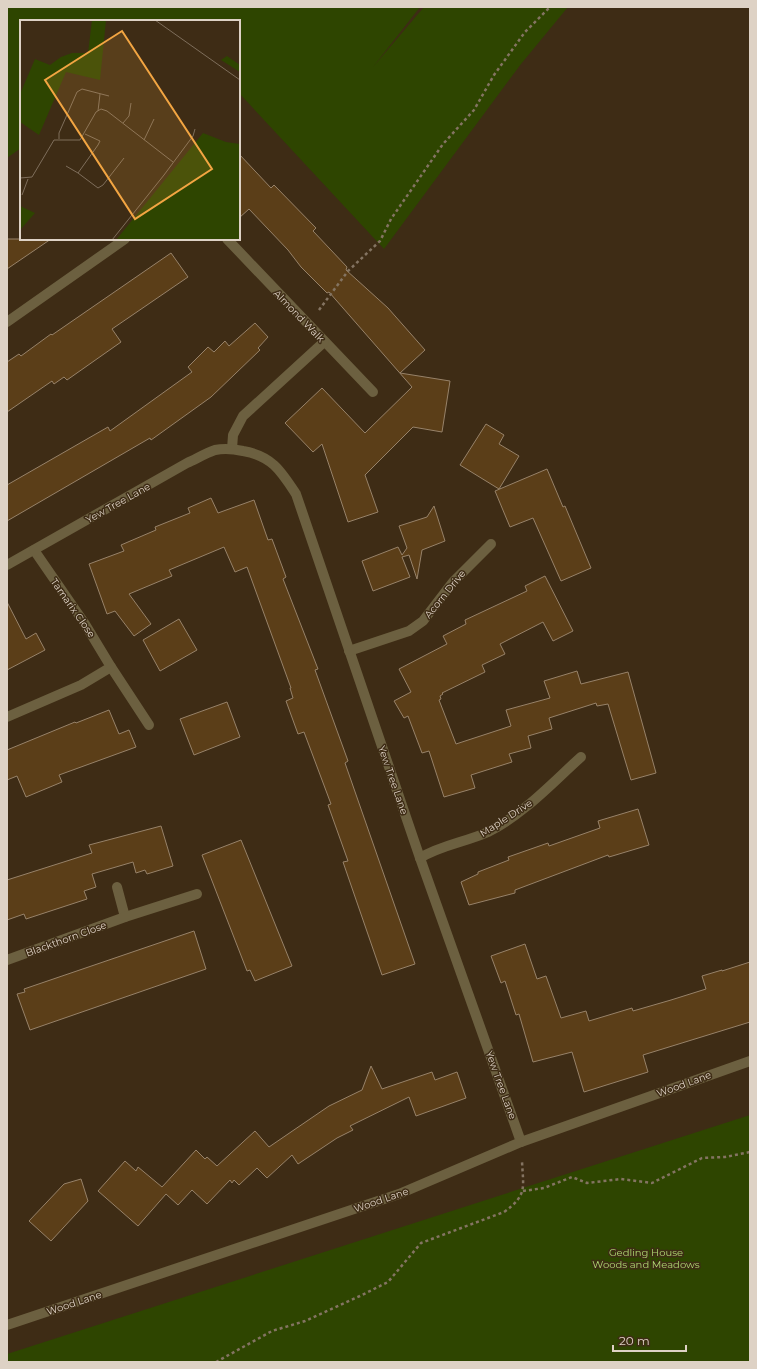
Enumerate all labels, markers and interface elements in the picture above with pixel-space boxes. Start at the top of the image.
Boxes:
inset map [20,20,240,240]
street label: Almond Walk [271,287,327,345]
street label: Yew Tree Lane [83,480,153,526]
street label: Acorn Drive [422,567,468,621]
street label: Tamarix Close [48,576,98,640]
street label: Yew Tree Lane [375,744,411,816]
street label: Maple Drive [477,796,535,840]
street label: Blackthorn Close [24,918,108,960]
street label: Yew Tree Lane [483,1049,519,1121]
street label: Wood Lane [655,1068,713,1100]
street label: Wood Lane [352,1185,410,1215]
park label: Gedling House Woods and Meadows [592,1246,700,1271]
street label: Wood Lane [45,1288,103,1318]
scale bar [613,1327,686,1353]
text: 20 m [619,1333,650,1348]

